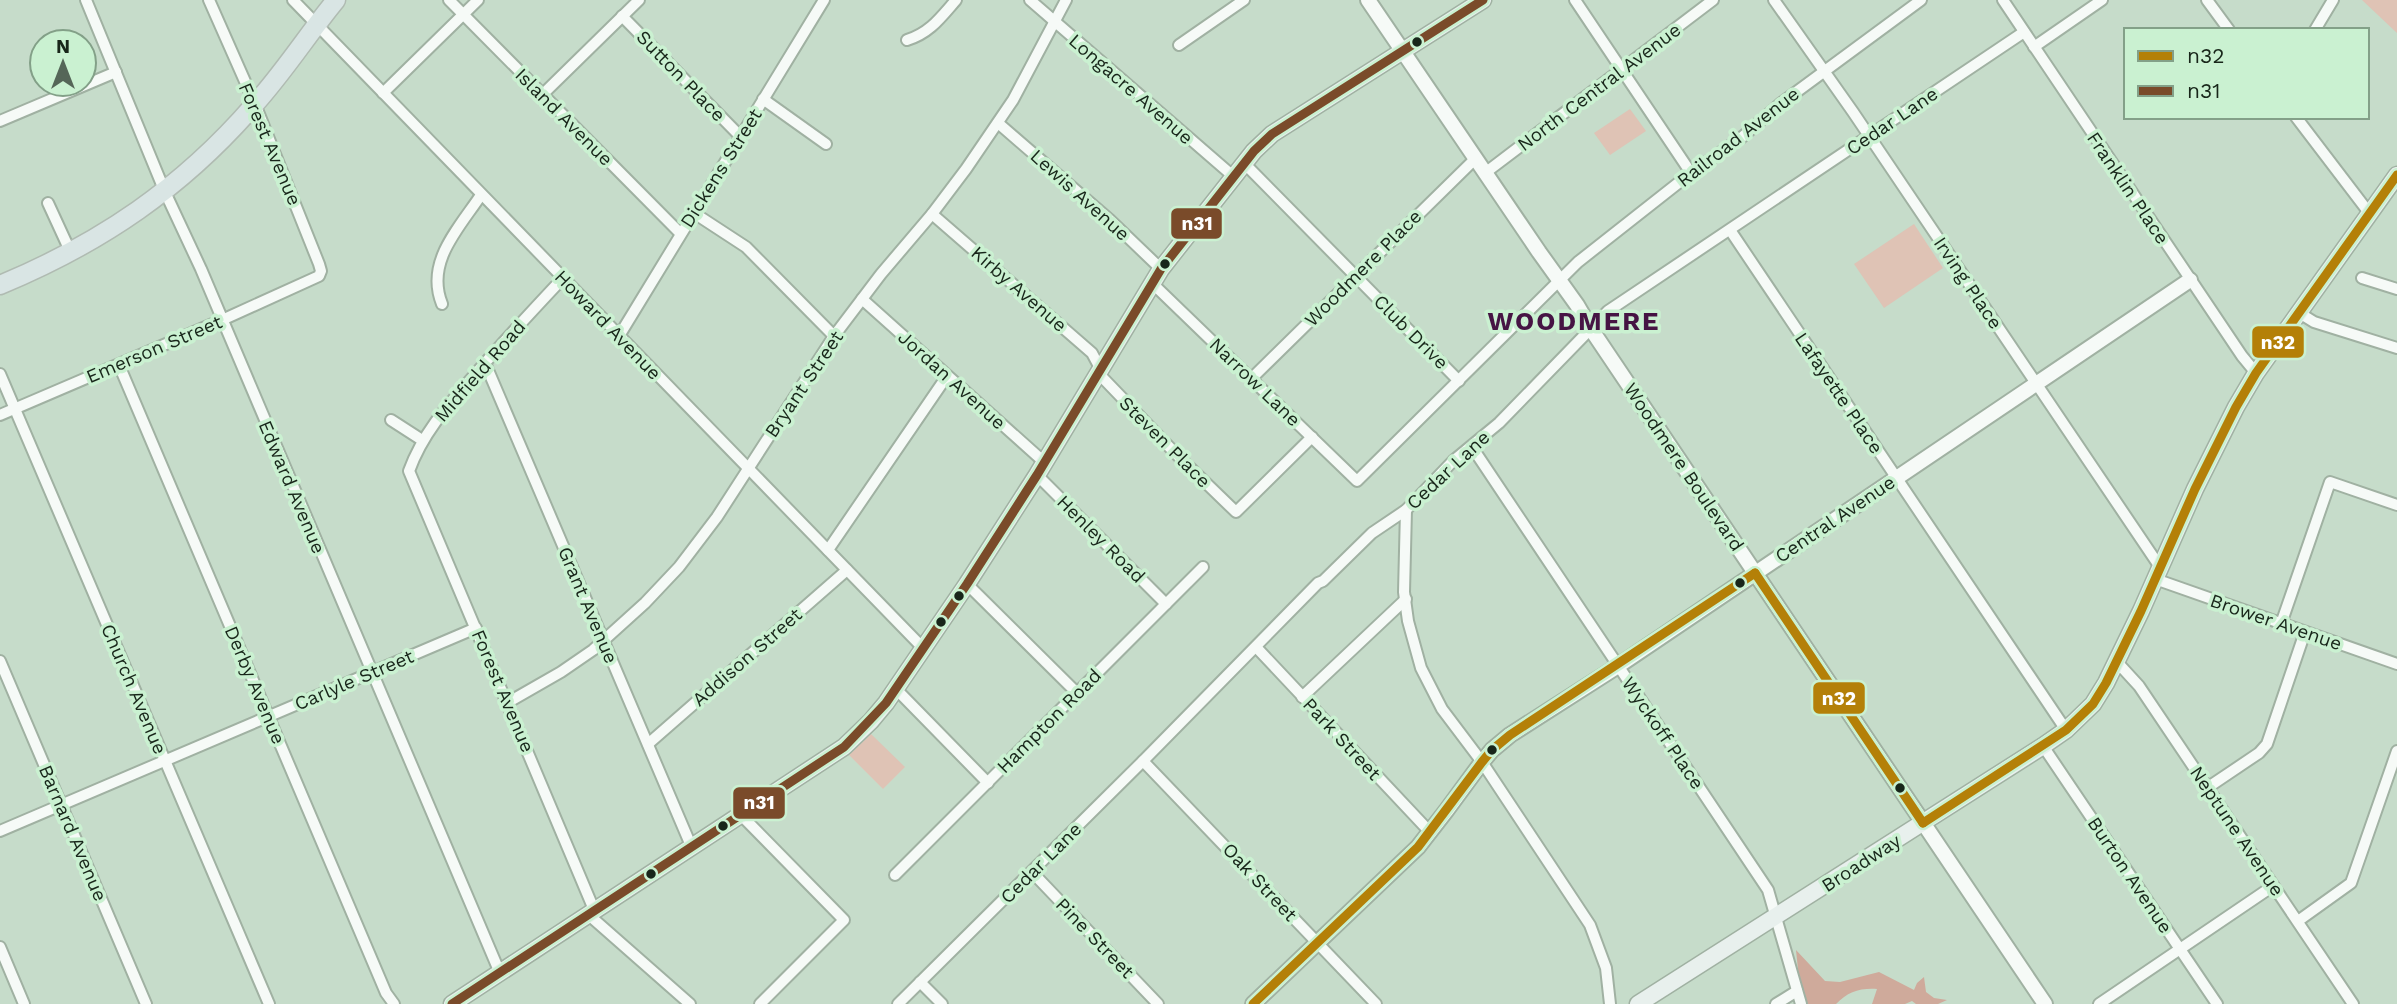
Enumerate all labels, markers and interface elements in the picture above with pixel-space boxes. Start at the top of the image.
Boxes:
street label: North Central Avenue [1513,18,1685,156]
street label: Sutton Place [632,26,730,126]
north arrow [28,28,98,98]
legend [2124,28,2369,119]
street label: Longacre Avenue [1064,29,1198,149]
text: N [56,35,70,58]
unlabelled marker [1410,35,1424,49]
text: n32 [2187,43,2225,68]
street label: Island Avenue [510,63,618,171]
text: n31 [2187,78,2220,103]
street label: Forest Avenue [234,79,306,209]
street label: Railroad Avenue [1672,82,1804,192]
street label: Cedar Lane [1842,82,1942,160]
street label: Dickens Street [675,104,767,232]
street label: Franklin Place [2082,127,2174,249]
street label: Lewis Avenue [1026,144,1134,246]
street label: Woodmere Place [1300,205,1426,331]
line badge: n31 [1170,207,1223,240]
text: n31 [1181,212,1213,235]
street label: Irving Place [1929,232,2007,334]
street label: Kirby Avenue [966,241,1072,337]
unlabelled marker [1158,257,1172,271]
street label: Howard Avenue [550,265,666,385]
street label: Club Drive [1369,290,1453,374]
district label: WOODMERE [1488,306,1660,336]
street label: Emerson Street [83,310,225,388]
street label: Midfield Road [430,315,530,427]
line badge: n32 [2251,325,2305,359]
street label: Bryant Street [760,326,848,442]
street label: Jordan Avenue [893,326,1011,434]
street label: Lafayette Place [1790,328,1888,458]
text: n32 [2261,331,2295,354]
street label: Narrow Lane [1205,333,1305,431]
street label: Woodmere Boulevard [1619,378,1749,556]
street label: Steven Place [1115,392,1215,492]
street label: Edward Avenue [254,417,330,557]
street label: Cedar Lane [1402,426,1494,514]
street label: Central Avenue [1771,470,1899,568]
street label: Henley Road [1052,490,1150,588]
street label: Grant Avenue [553,543,623,667]
unlabelled marker [1733,576,1747,590]
unlabelled marker [952,589,966,603]
street label: Brower Avenue [2207,589,2345,655]
street label: Addison Street [687,603,807,711]
unlabelled marker [934,615,948,629]
street label: Church Avenue [96,620,172,758]
street label: Derby Avenue [220,622,290,748]
street label: Forest Avenue [467,626,539,756]
street label: Carlyle Street [291,645,417,715]
street label: Hampton Road [992,664,1106,778]
street label: Wyckoff Place [1617,672,1709,794]
line badge: n32 [1812,681,1866,715]
text: n32 [1822,687,1856,710]
street label: Park Street [1298,693,1386,785]
unlabelled marker [1485,743,1499,757]
street label: Barnard Avenue [34,761,112,905]
street label: Neptune Avenue [2185,762,2289,900]
unlabelled marker [1893,781,1907,795]
line badge: n31 [732,786,786,820]
text: n31 [743,791,775,814]
street label: Burton Avenue [2083,812,2177,938]
street label: Cedar Lane [996,818,1086,908]
unlabelled marker [716,819,730,833]
street label: Broadway [1817,829,1905,897]
street label: Oak Street [1218,838,1302,926]
unlabelled marker [644,867,658,881]
street label: Pine Street [1051,893,1139,983]

